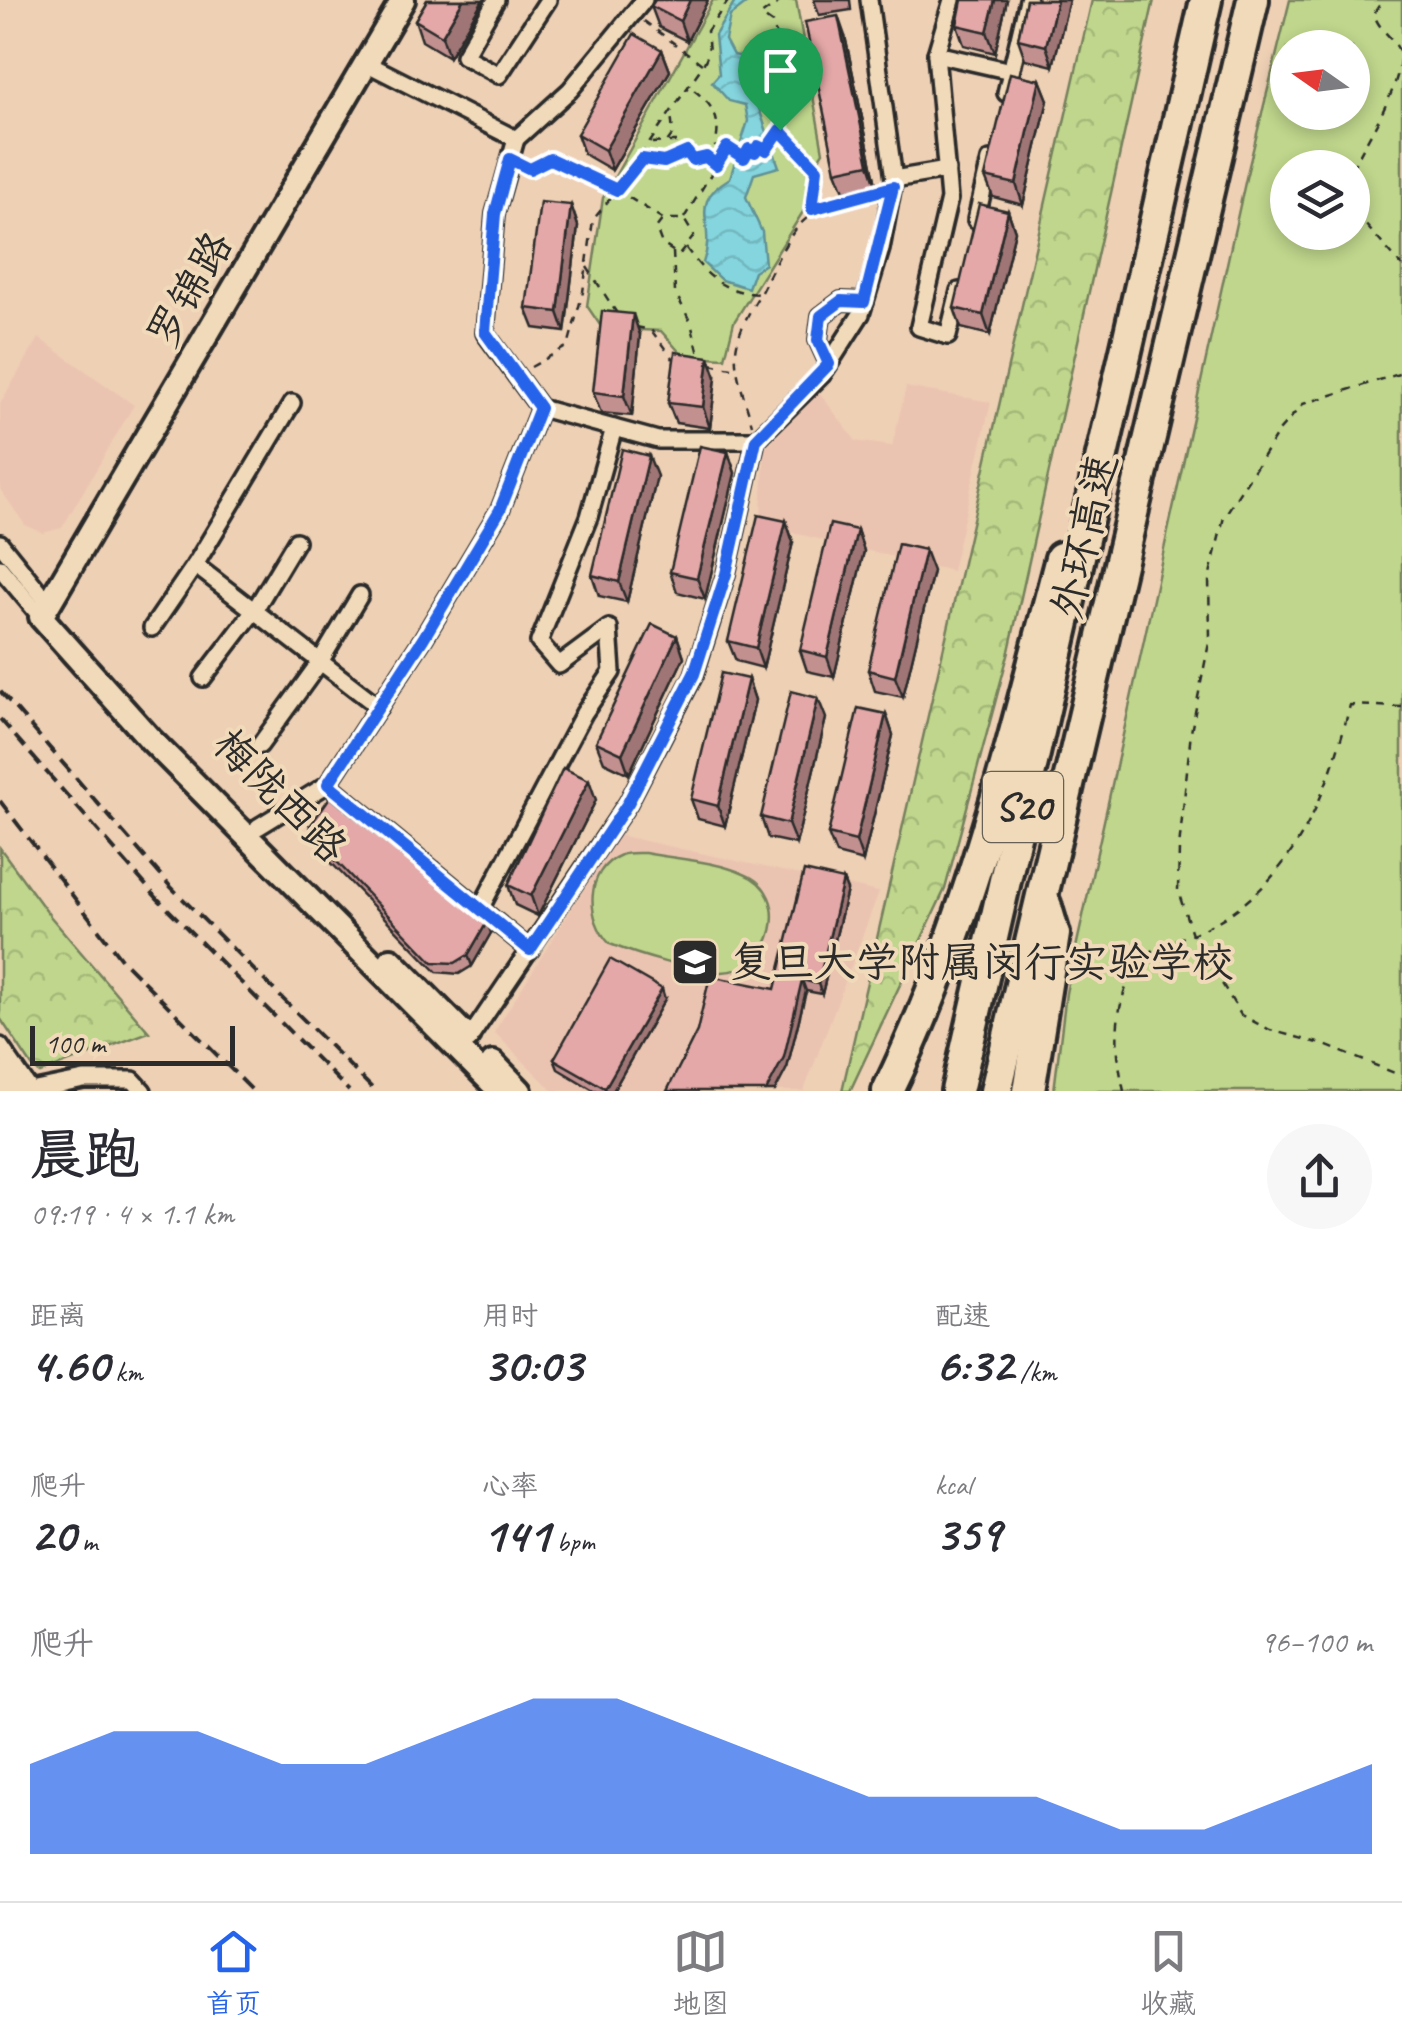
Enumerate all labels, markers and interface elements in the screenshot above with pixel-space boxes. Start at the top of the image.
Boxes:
pin [738,28,823,131]
north arrow [1270,30,1370,130]
map controls [1270,30,1370,250]
icon: arrive [753,43,808,98]
button: layers [1270,150,1370,250]
street label: 罗锦路 [136,222,244,358]
street label: 外环高速 [1040,448,1130,624]
street label: 梅陇西路 [202,718,358,874]
road number: S20 [983,772,1063,842]
school or university icon: 复旦大学附属闵行实验学校 [669,936,721,988]
place label: 复旦大学附属闵行实验学校 [730,936,1234,989]
scale bar [30,1021,235,1066]
text: 100 m [45,1026,105,1061]
text: 晨跑 [30,1120,140,1190]
button: share [1267,1124,1372,1229]
text: 09:19 · 4 × 1.1 km [30,1193,234,1234]
text: 距离 [30,1298,86,1333]
text: 用时 [482,1298,538,1333]
text: 配速 [935,1298,991,1333]
text: 4.60 [30,1333,108,1396]
text: 30:03 [482,1333,582,1396]
text: 6:32 [935,1333,1013,1396]
text: km [108,1354,143,1389]
text: /km [1013,1354,1056,1389]
text: kcal [935,1467,972,1502]
text: 爬升 [30,1468,86,1503]
text: 心率 [482,1468,538,1503]
text: 359 [935,1502,1001,1565]
text: 20 [30,1503,75,1566]
text: 141 [482,1503,550,1566]
text: m [75,1524,97,1559]
text: bpm [550,1524,595,1559]
text: 96–100 m [1260,1621,1372,1662]
text: 爬升 [30,1623,94,1664]
tab: 首页 [206,1924,262,2021]
tab: 地图 [673,1924,729,2021]
tab: 收藏 [1140,1924,1196,2021]

